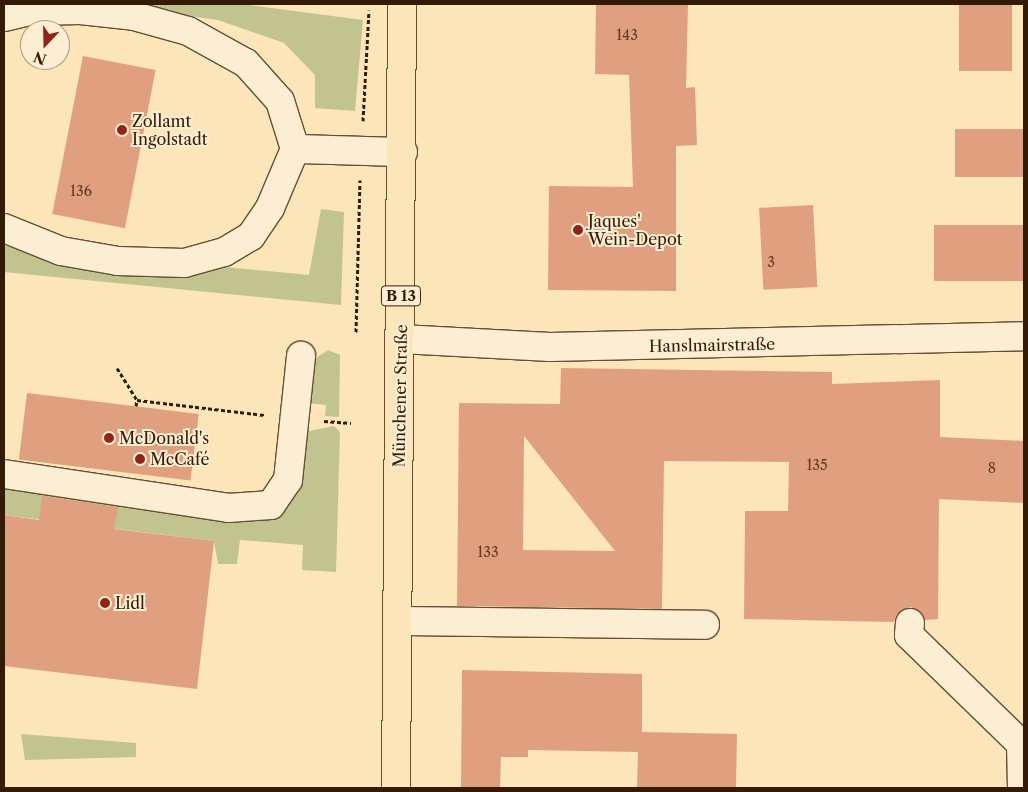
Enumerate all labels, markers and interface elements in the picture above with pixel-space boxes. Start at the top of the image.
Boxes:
north arrow [20,20,70,70]
house number: 143 [616,27,638,43]
text: N [31,47,49,69]
place label: Zollamt Ingolstadt [132,111,207,149]
marker: Zollamt Ingolstadt [116,124,128,136]
house number: 136 [70,183,92,199]
place label: Jaques' Wein-Depot [588,211,682,249]
marker: Jaques' Wein-Depot [572,224,584,236]
house number: 3 [767,254,775,270]
road number: B 13 [380,284,422,308]
street label: Münchener Straße [389,324,411,468]
street label: Hanslmairstraße [649,334,775,356]
place label: McDonald's [119,428,209,448]
marker: McDonald's [103,432,115,444]
place label: McCafé [150,449,209,469]
marker: McCafé [134,453,146,465]
house number: 135 [806,457,828,473]
house number: 8 [988,460,996,476]
house number: 133 [477,544,499,560]
place label: Lidl [115,593,145,613]
marker: Lidl [99,597,111,609]

